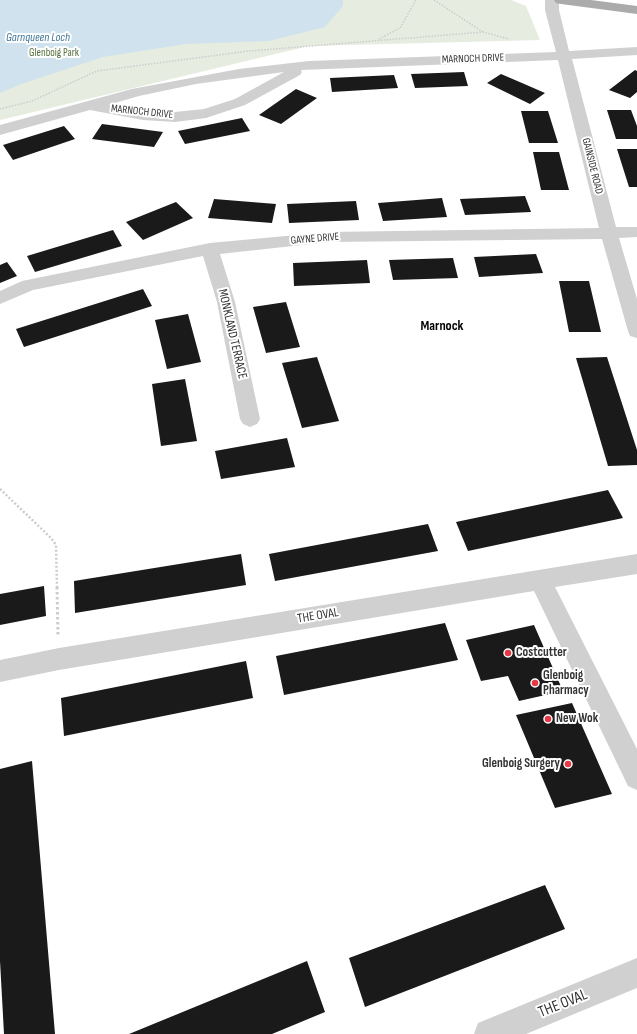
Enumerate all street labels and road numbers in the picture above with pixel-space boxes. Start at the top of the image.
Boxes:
street label: MARNOCH DRIVE [442,51,504,67]
street label: MARNOCH DRIVE [110,102,174,122]
street label: GAINSIDE ROAD [579,137,605,195]
street label: GAYNE DRIVE [290,230,340,248]
street label: MONKLAND TERRACE [214,287,250,381]
street label: THE OVAL [296,605,340,627]
street label: THE OVAL [536,986,590,1022]

